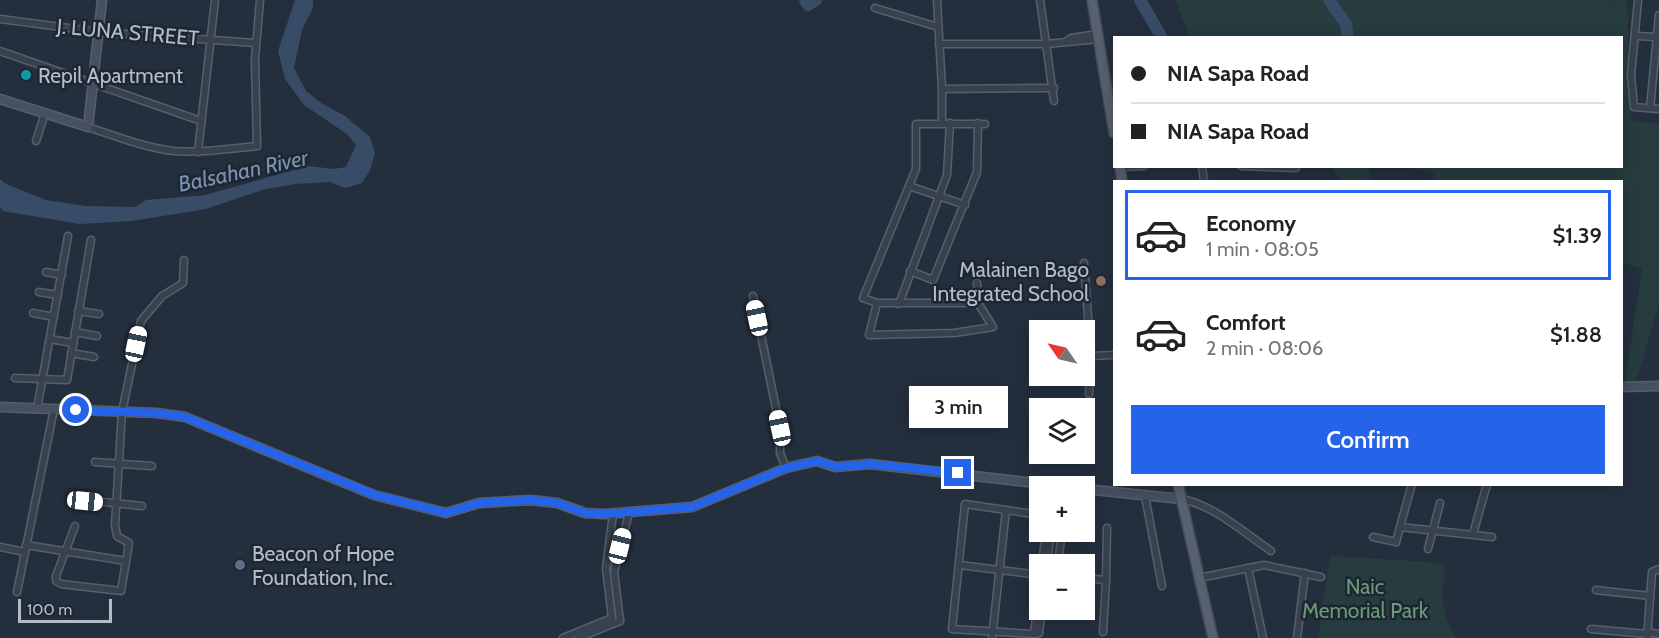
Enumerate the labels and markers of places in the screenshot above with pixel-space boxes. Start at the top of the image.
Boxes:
place label: Repil Apartment [38,63,183,88]
marker: Repil Apartment [19,68,33,82]
place label: Malainen Bago Integrated School [932,257,1089,306]
marker: Malainen Bago Integrated School [1094,274,1108,288]
place label: Beacon of Hope Foundation, Inc. [252,541,395,590]
marker: Beacon of Hope Foundation, Inc. [233,558,247,572]

